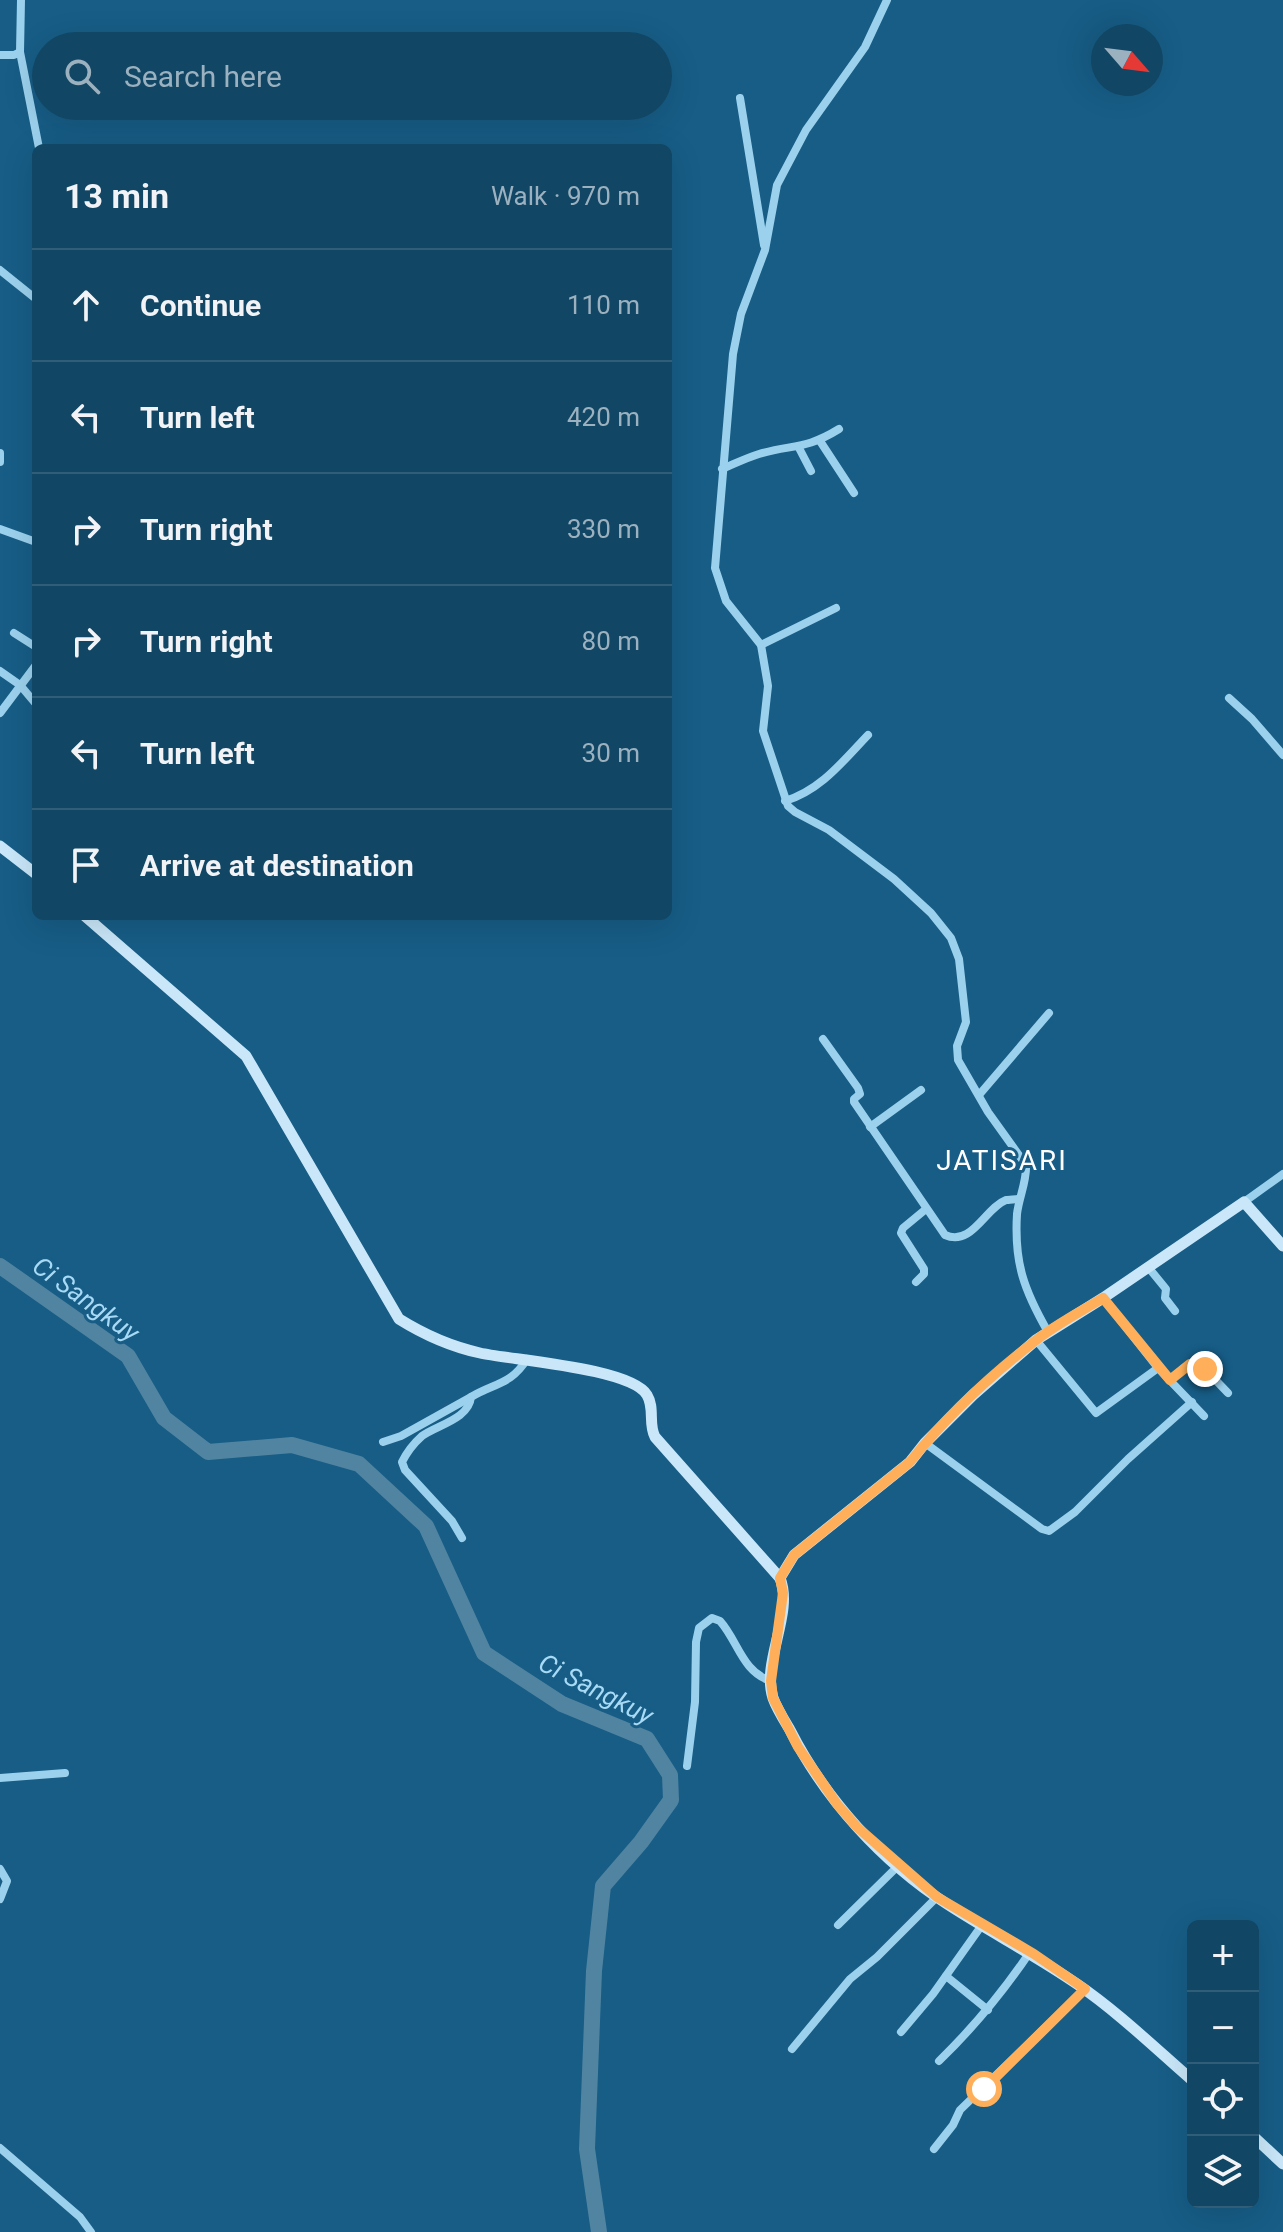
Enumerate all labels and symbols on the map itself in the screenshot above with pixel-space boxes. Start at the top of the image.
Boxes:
north arrow [1091,24,1163,96]
district label: JATISARI [936,1144,1068,1177]
water label: Ci Sangkuy [27,1250,146,1348]
route end [1187,1351,1223,1387]
water label: Ci Sangkuy [534,1647,659,1731]
route start [966,2071,1002,2107]

